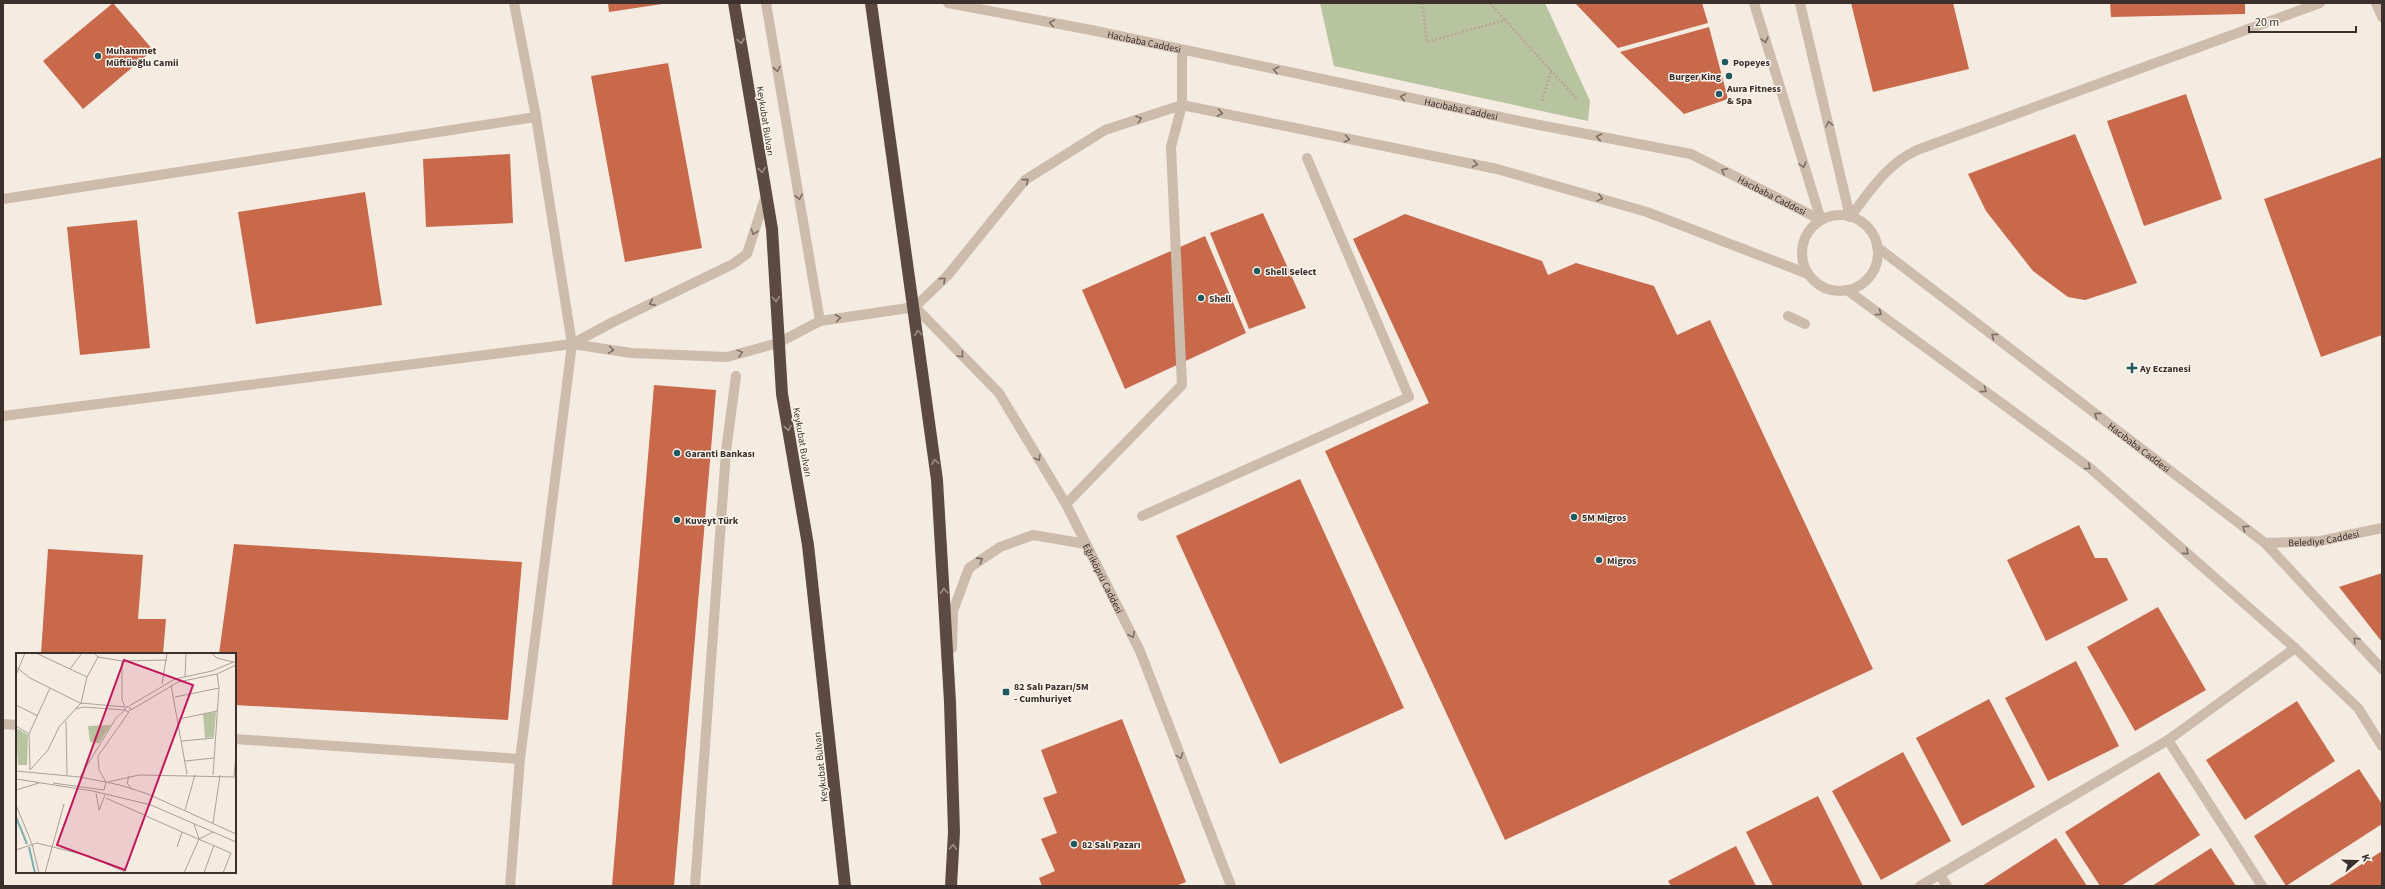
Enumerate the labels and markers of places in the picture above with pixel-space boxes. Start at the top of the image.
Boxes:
place label: Muhammet Müftüoğlu Camii [106,44,179,70]
marker: Muhammet Müftüoğlu Camii [93,51,103,61]
place label: Popeyes [1733,56,1770,70]
marker: Popeyes [1720,57,1730,67]
place label: Burger King [1669,70,1722,84]
marker: Burger King [1724,71,1734,81]
place label: Aura Fitness & Spa [1726,82,1782,108]
marker: Aura Fitness & Spa [1714,89,1724,99]
place label: Shell Select [1265,265,1317,279]
marker: Shell Select [1252,266,1262,276]
place label: Shell [1209,292,1231,306]
marker: Shell [1196,293,1206,303]
place label: Ay Eczanesi [2139,362,2191,376]
marker: Ay Eczanesi [2127,363,2137,373]
place label: Garanti Bankası [685,447,755,461]
marker: Garanti Bankası [672,448,682,458]
place label: 5M Migros [1582,511,1627,525]
marker: 5M Migros [1569,512,1579,522]
place label: Kuveyt Türk [685,514,739,528]
marker: Kuveyt Türk [672,515,682,525]
place label: Migros [1607,554,1637,568]
marker: Migros [1594,555,1604,565]
place label: 82 Salı Pazarı/5M - Cumhuriyet [1014,680,1089,706]
marker: 82 Salı Pazarı/5M - Cumhuriyet [1001,687,1011,697]
place label: 82 Salı Pazarı [1082,838,1141,852]
marker: 82 Salı Pazarı [1069,839,1079,849]

